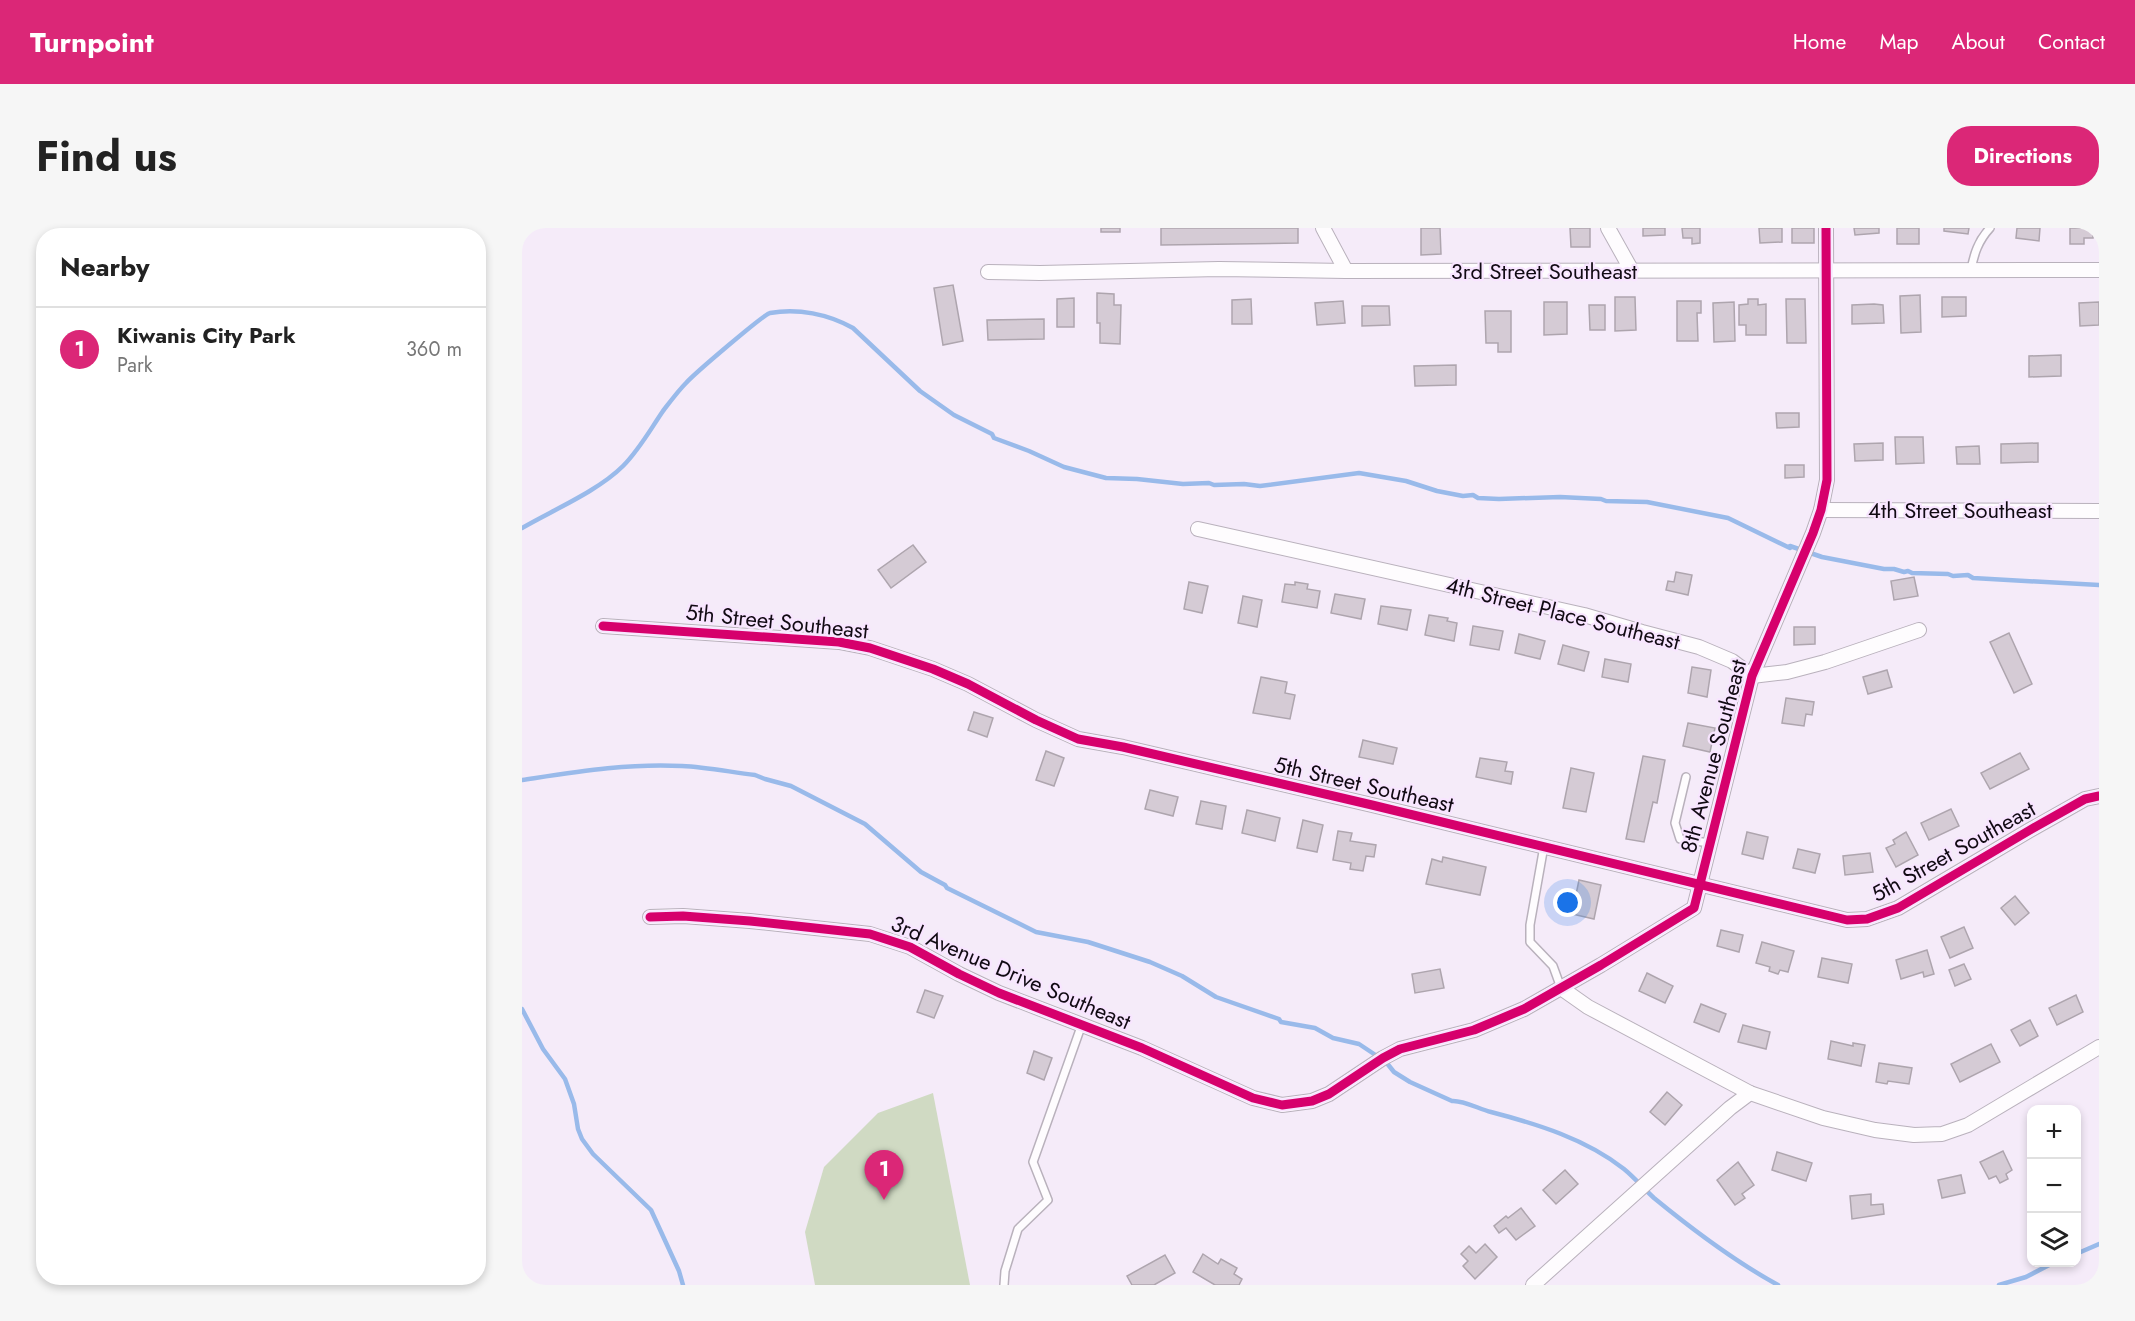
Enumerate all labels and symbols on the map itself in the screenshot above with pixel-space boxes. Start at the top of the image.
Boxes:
street label: 3rd Street Southeast [1451,255,1638,287]
street label: 4th Street Southeast [1868,494,2053,526]
street label: 4th Street Place Southeast [1443,568,1684,658]
street label: 5th Street Southeast [684,596,871,647]
street label: 8th Avenue Southeast [1672,655,1754,856]
street label: 5th Street Southeast [1271,748,1458,820]
street label: 5th Street Southeast [1865,792,2042,909]
your location [1553,888,1582,917]
street label: 3rd Avenue Drive Southeast [886,907,1137,1037]
pin: 1 [864,1150,904,1200]

